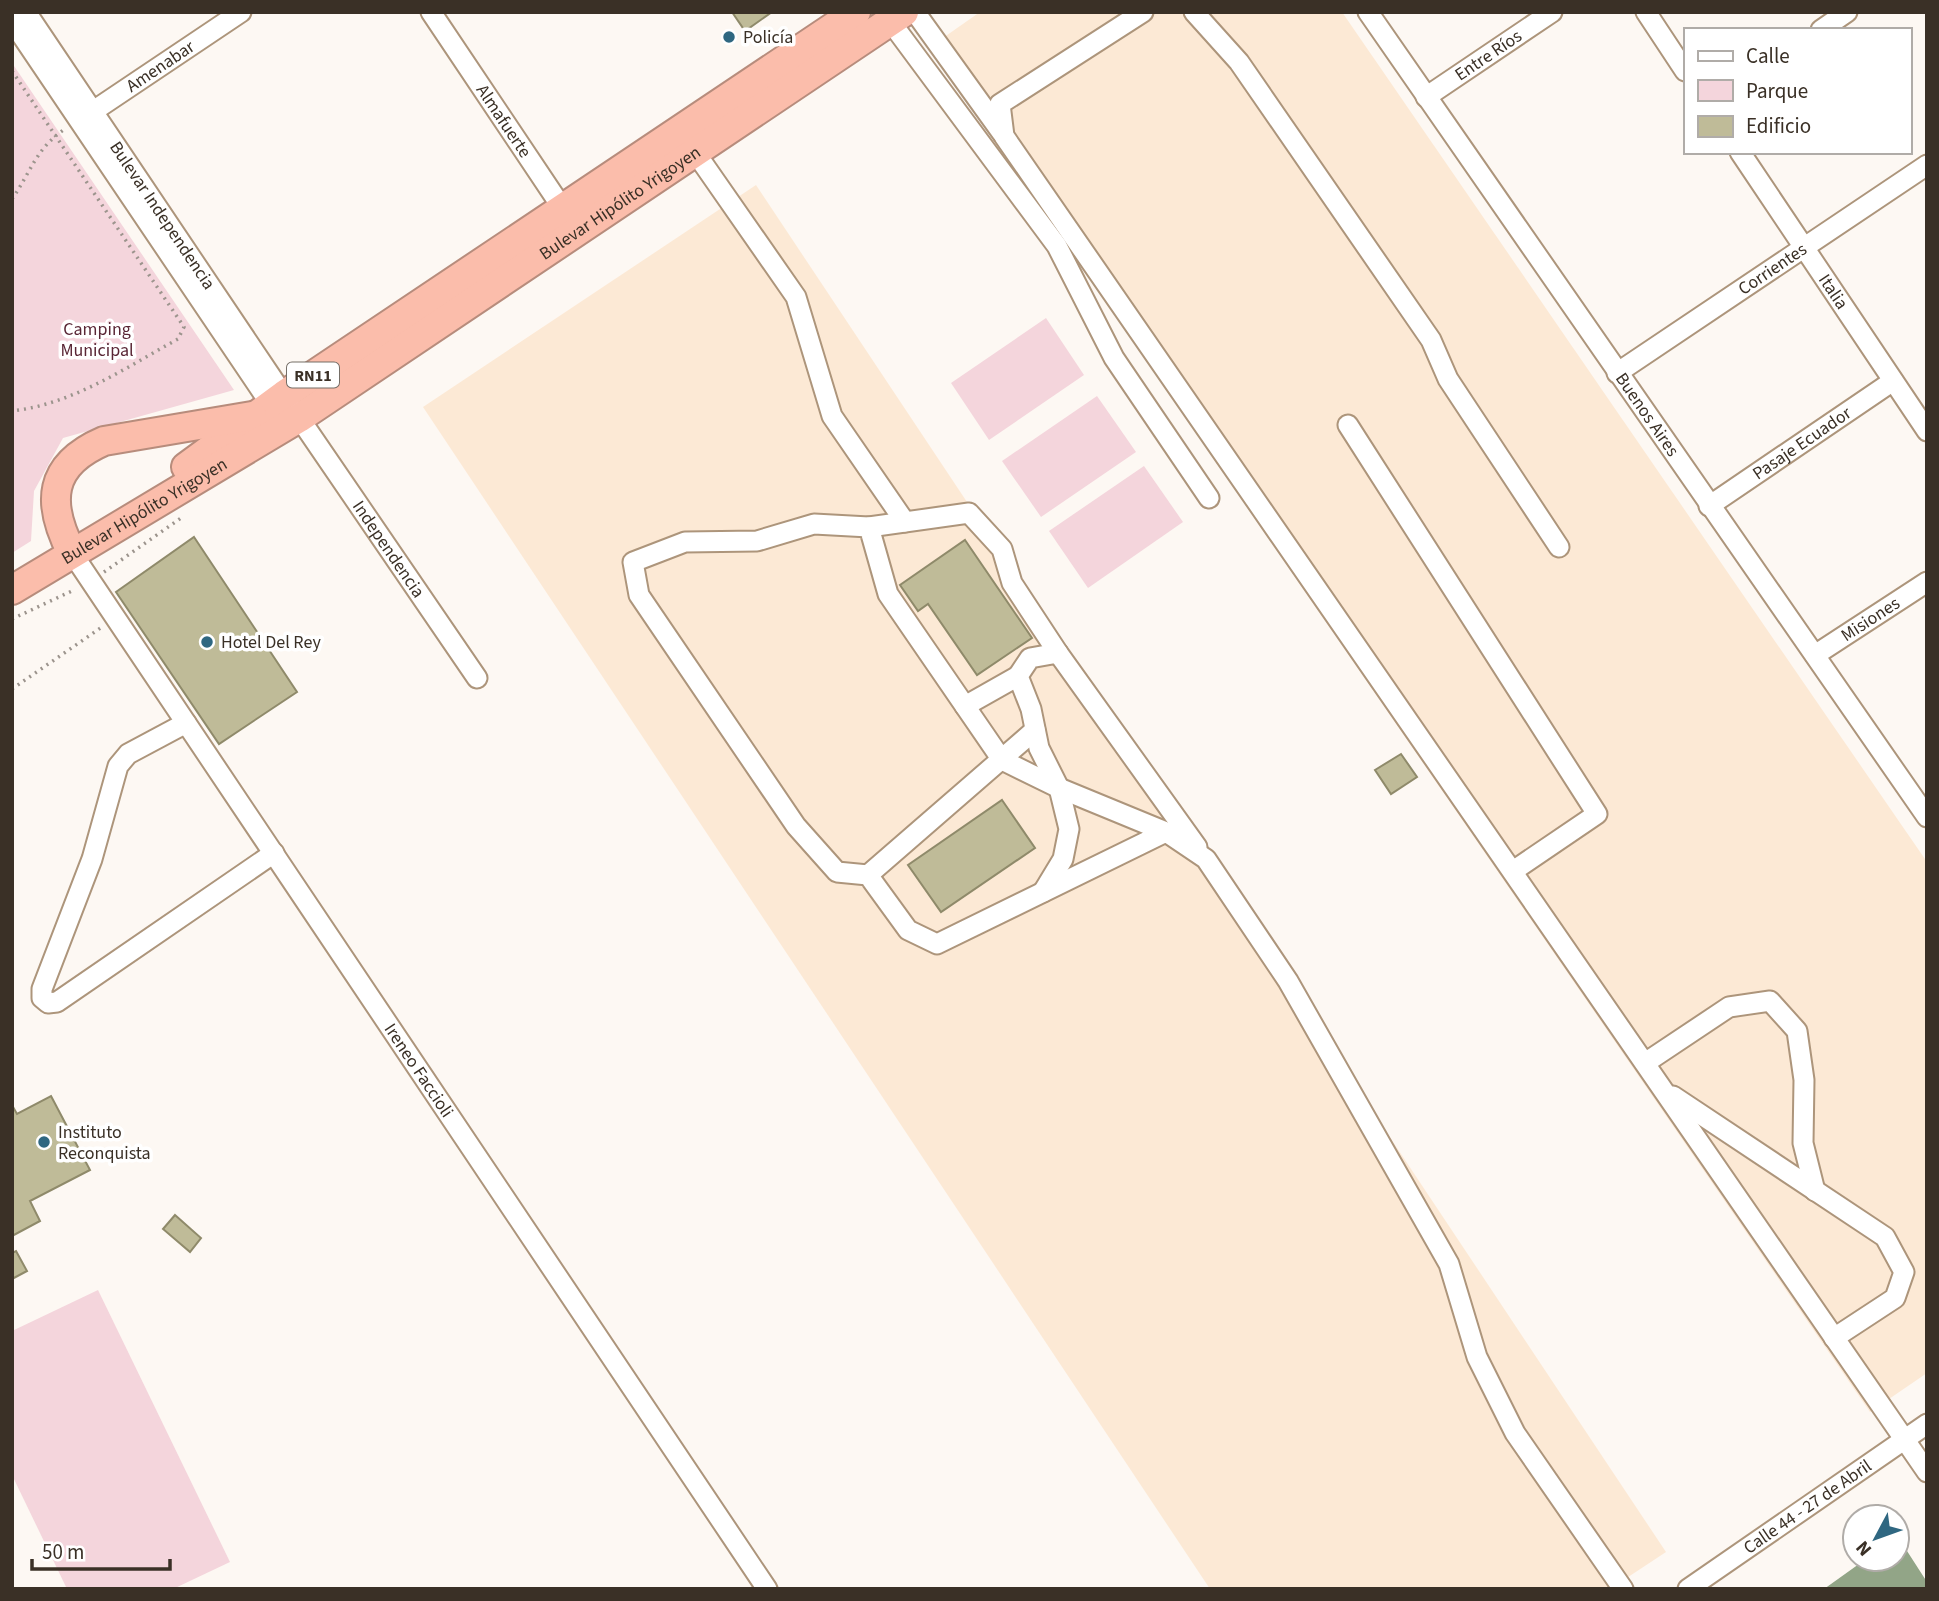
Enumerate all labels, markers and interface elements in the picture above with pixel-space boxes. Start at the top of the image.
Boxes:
street label: Entre Ríos [1450,24,1527,87]
place label: Policía [743,25,793,50]
legend [1684,28,1911,154]
marker: Policía [721,29,737,45]
street label: Amenabar [121,34,200,99]
text: Calle [1746,41,1790,71]
text: Parque [1746,76,1808,106]
street label: Almafuerte [470,80,537,163]
text: Edificio [1746,111,1811,141]
street label: Bulevar Independencia [103,137,221,295]
street label: Bulevar Hipólito Yrigoyen [535,140,706,266]
street label: Corrientes [1733,237,1812,301]
street label: Italia [1812,269,1854,314]
park label: Camping Municipal [60,317,134,363]
road number: RN11 [287,362,339,388]
street label: Buenos Aires [1609,368,1685,462]
street label: Pasaje Ecuador [1748,401,1857,486]
street label: Bulevar Hipólito Yrigoyen [57,452,232,571]
street label: Independencia [346,496,431,603]
street label: Misiones [1836,591,1905,648]
place label: Hotel Del Rey [221,630,321,655]
marker: Hotel Del Rey [199,634,215,650]
street label: Ireneo Faccioli [378,1019,459,1123]
place label: Instituto Reconquista [58,1120,151,1166]
marker: Instituto Reconquista [36,1134,52,1150]
street label: Calle 44 - 27 de Abril [1738,1454,1877,1560]
north arrow [1841,1503,1911,1573]
scale bar [32,1528,170,1572]
text: N [1850,1535,1879,1562]
text: 50 m [42,1537,84,1567]

